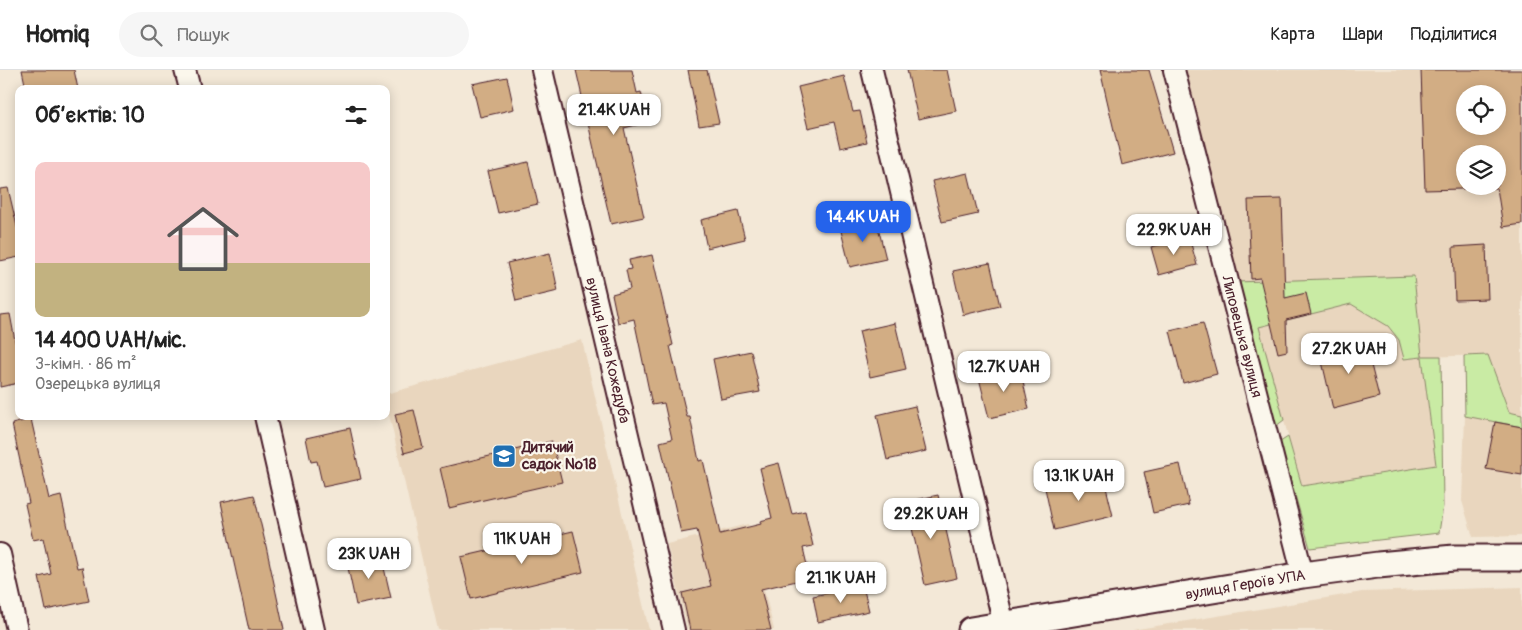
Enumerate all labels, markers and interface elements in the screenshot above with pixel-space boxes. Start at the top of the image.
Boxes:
search box [119,12,469,57]
text: Homiq [25,20,89,49]
icon: search [137,21,165,49]
text: Пошук [177,23,230,47]
text: Карта [1270,23,1315,46]
text: Шари [1343,23,1382,46]
text: Поділитися [1410,23,1497,46]
map controls [1456,85,1506,195]
button: locate [1456,85,1506,135]
pin: 21.4K UAH [557,93,671,136]
text: 21.4K UAH [578,100,650,120]
icon: filters [342,101,370,129]
text: Об’єктів: 10 [35,102,145,129]
button: layers [1456,145,1506,195]
icon: home [158,194,248,284]
pin: 14.4K UAH [806,200,920,243]
text: 14.4K UAH [827,207,899,227]
pin: 22.9K UAH [1117,214,1231,256]
text: 22.9K UAH [1137,220,1211,240]
street label: Липовецька вулиця [1217,272,1267,400]
street label: вулиця Івана Кожедуба [582,276,634,425]
text: 14 400 UAH/міс. [35,327,187,354]
pin: 27.2K UAH [1292,332,1406,375]
text: 27.2K UAH [1312,339,1386,359]
pin: 12.7K UAH [947,350,1061,393]
text: 3-кімн. · 86 m² [35,354,137,374]
text: 12.7K UAH [968,357,1040,377]
text: Озерецька вулиця [35,374,161,394]
place label: Дитячий садок №18 [521,438,597,474]
school or university icon: Дитячий садок №18 [491,443,517,469]
pin: 13.1K UAH [1022,460,1136,502]
text: 13.1K UAH [1044,466,1114,486]
pin: 29.2K UAH [874,498,988,540]
text: 29.2K UAH [894,504,968,524]
pin: 11K UAH [476,522,568,565]
text: 11K UAH [494,529,550,549]
pin: 23K UAH [323,538,415,580]
text: 23K UAH [338,544,400,564]
pin: 21.1K UAH [784,562,898,604]
street label: вулиця Героїв УПА [1184,565,1307,604]
text: 21.1K UAH [806,568,876,588]

